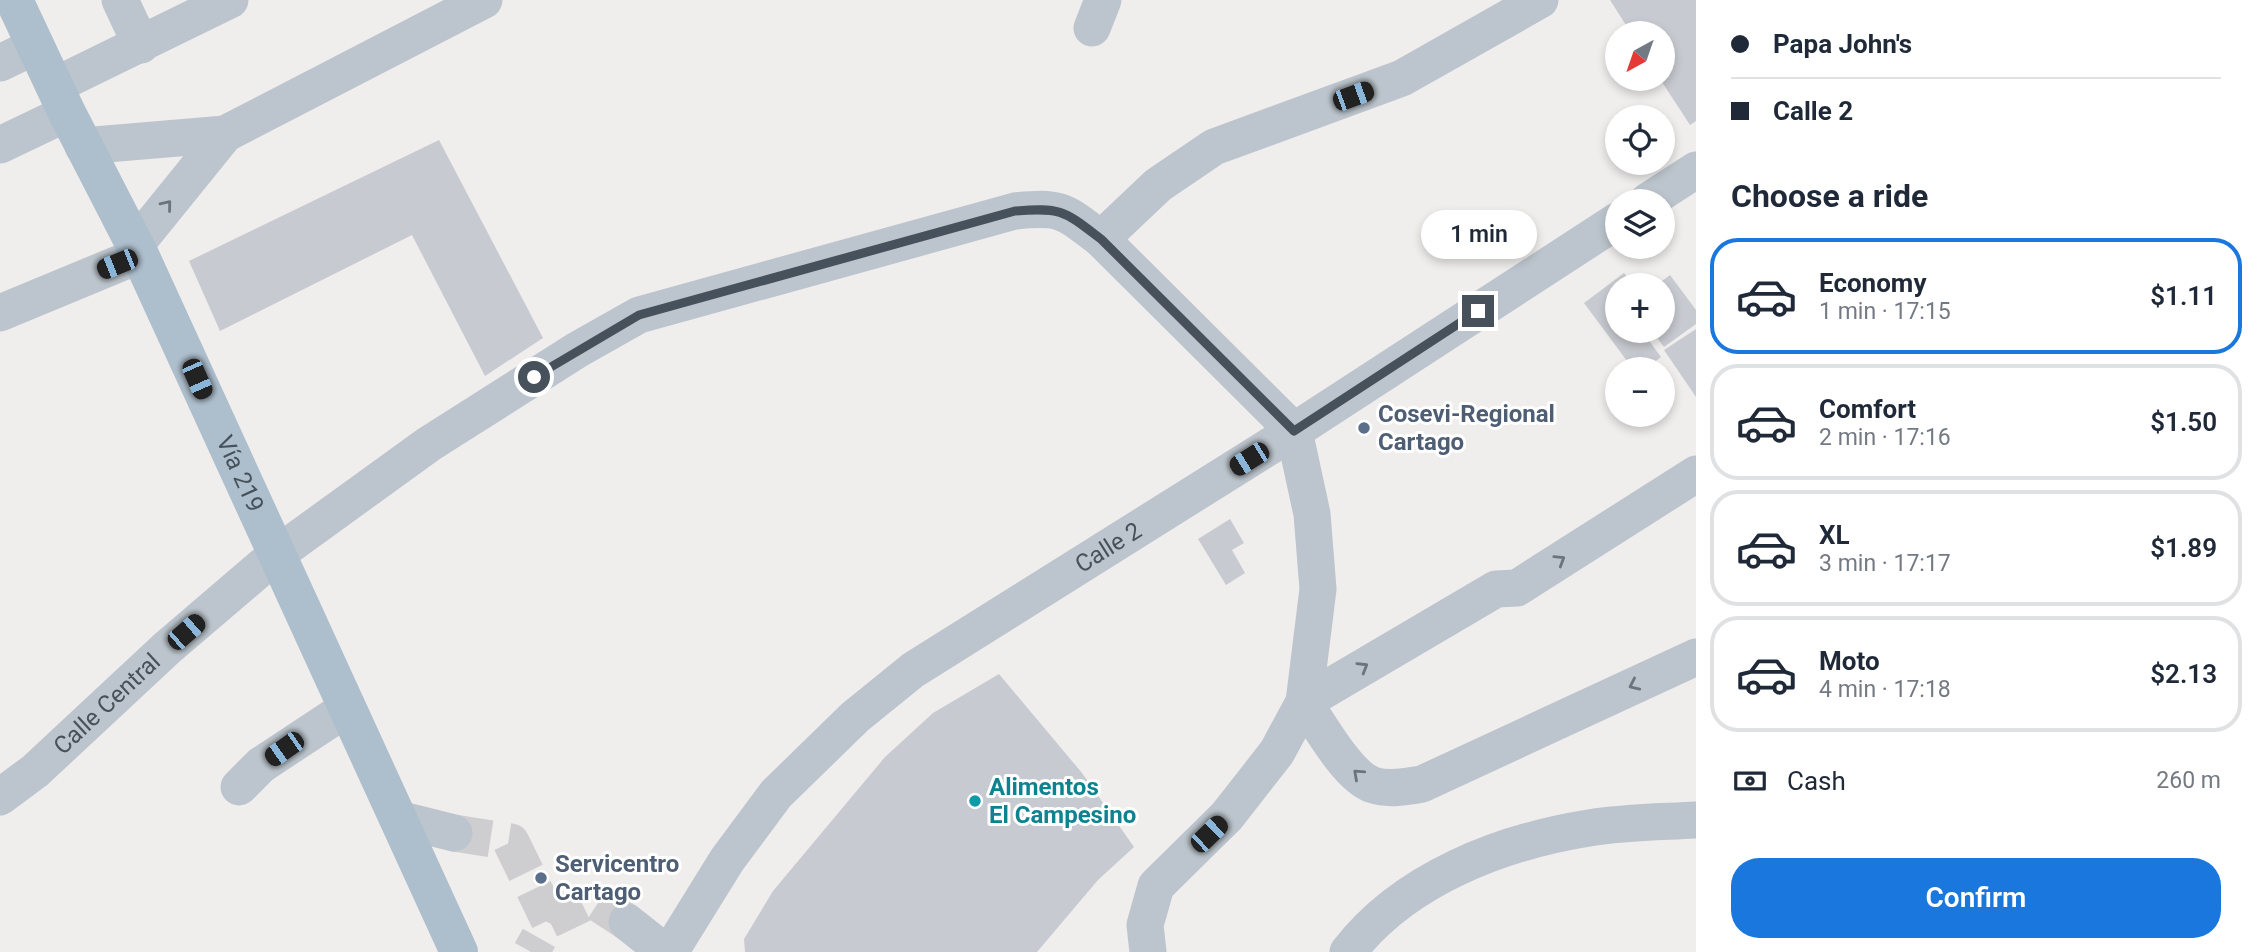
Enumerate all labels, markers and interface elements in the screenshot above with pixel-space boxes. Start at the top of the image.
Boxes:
north arrow [1605,21,1675,91]
map controls [1605,21,1675,427]
text: Papa John's [1773,29,1912,59]
car [1330,79,1377,113]
text: Calle 2 [1773,96,1853,126]
button: locate [1605,105,1675,175]
text: Choose a ride [1731,177,1928,215]
button: layers [1605,189,1675,259]
one-way arrow [158,200,171,212]
callout: 1 min [1420,210,1536,258]
text: 1 min [1450,221,1508,248]
car [94,246,141,282]
icon: car [1735,265,1798,328]
text: Economy [1819,268,1926,298]
button: + [1605,273,1675,343]
text: $1.11 [2150,281,2217,311]
route end [1462,295,1494,327]
text: 1 min · 17:15 [1819,298,1951,325]
car [179,356,216,402]
button: − [1605,357,1675,427]
route start [518,361,550,393]
icon: car [1735,391,1798,454]
text: Comfort [1819,394,1916,424]
place label: Cosevi-Regional Cartago [1378,400,1555,456]
text: $1.50 [2150,407,2217,437]
marker: Cosevi-Regional Cartago [1356,420,1372,436]
text: 2 min · 17:16 [1819,424,1951,451]
street label: Vía 219 [211,431,270,516]
car [1226,439,1273,479]
street label: Calle 2 [1070,516,1147,579]
icon: car [1735,517,1798,580]
text: XL [1819,520,1850,550]
text: $1.89 [2150,533,2217,563]
text: 3 min · 17:17 [1819,550,1951,577]
one-way arrow [1553,556,1566,569]
car [164,610,209,654]
icon: car [1735,643,1798,706]
text: Moto [1819,646,1880,676]
street label: Calle Central [48,648,166,760]
text: $2.13 [2150,659,2217,689]
one-way arrow [1355,663,1368,676]
text: 4 min · 17:18 [1819,676,1951,703]
one-way arrow [1629,677,1641,691]
car [261,728,308,770]
icon: cash [1731,762,1769,800]
text: Cash [1787,766,1846,796]
text: 260 m [2156,767,2221,794]
one-way arrow [1353,769,1366,782]
place label: Alimentos El Campesino [989,773,1136,829]
marker: Alimentos El Campesino [967,793,983,809]
car [1187,812,1232,856]
place label: Servicentro Cartago [555,850,679,906]
button: Confirm [1731,858,2221,938]
marker: Servicentro Cartago [533,870,549,886]

